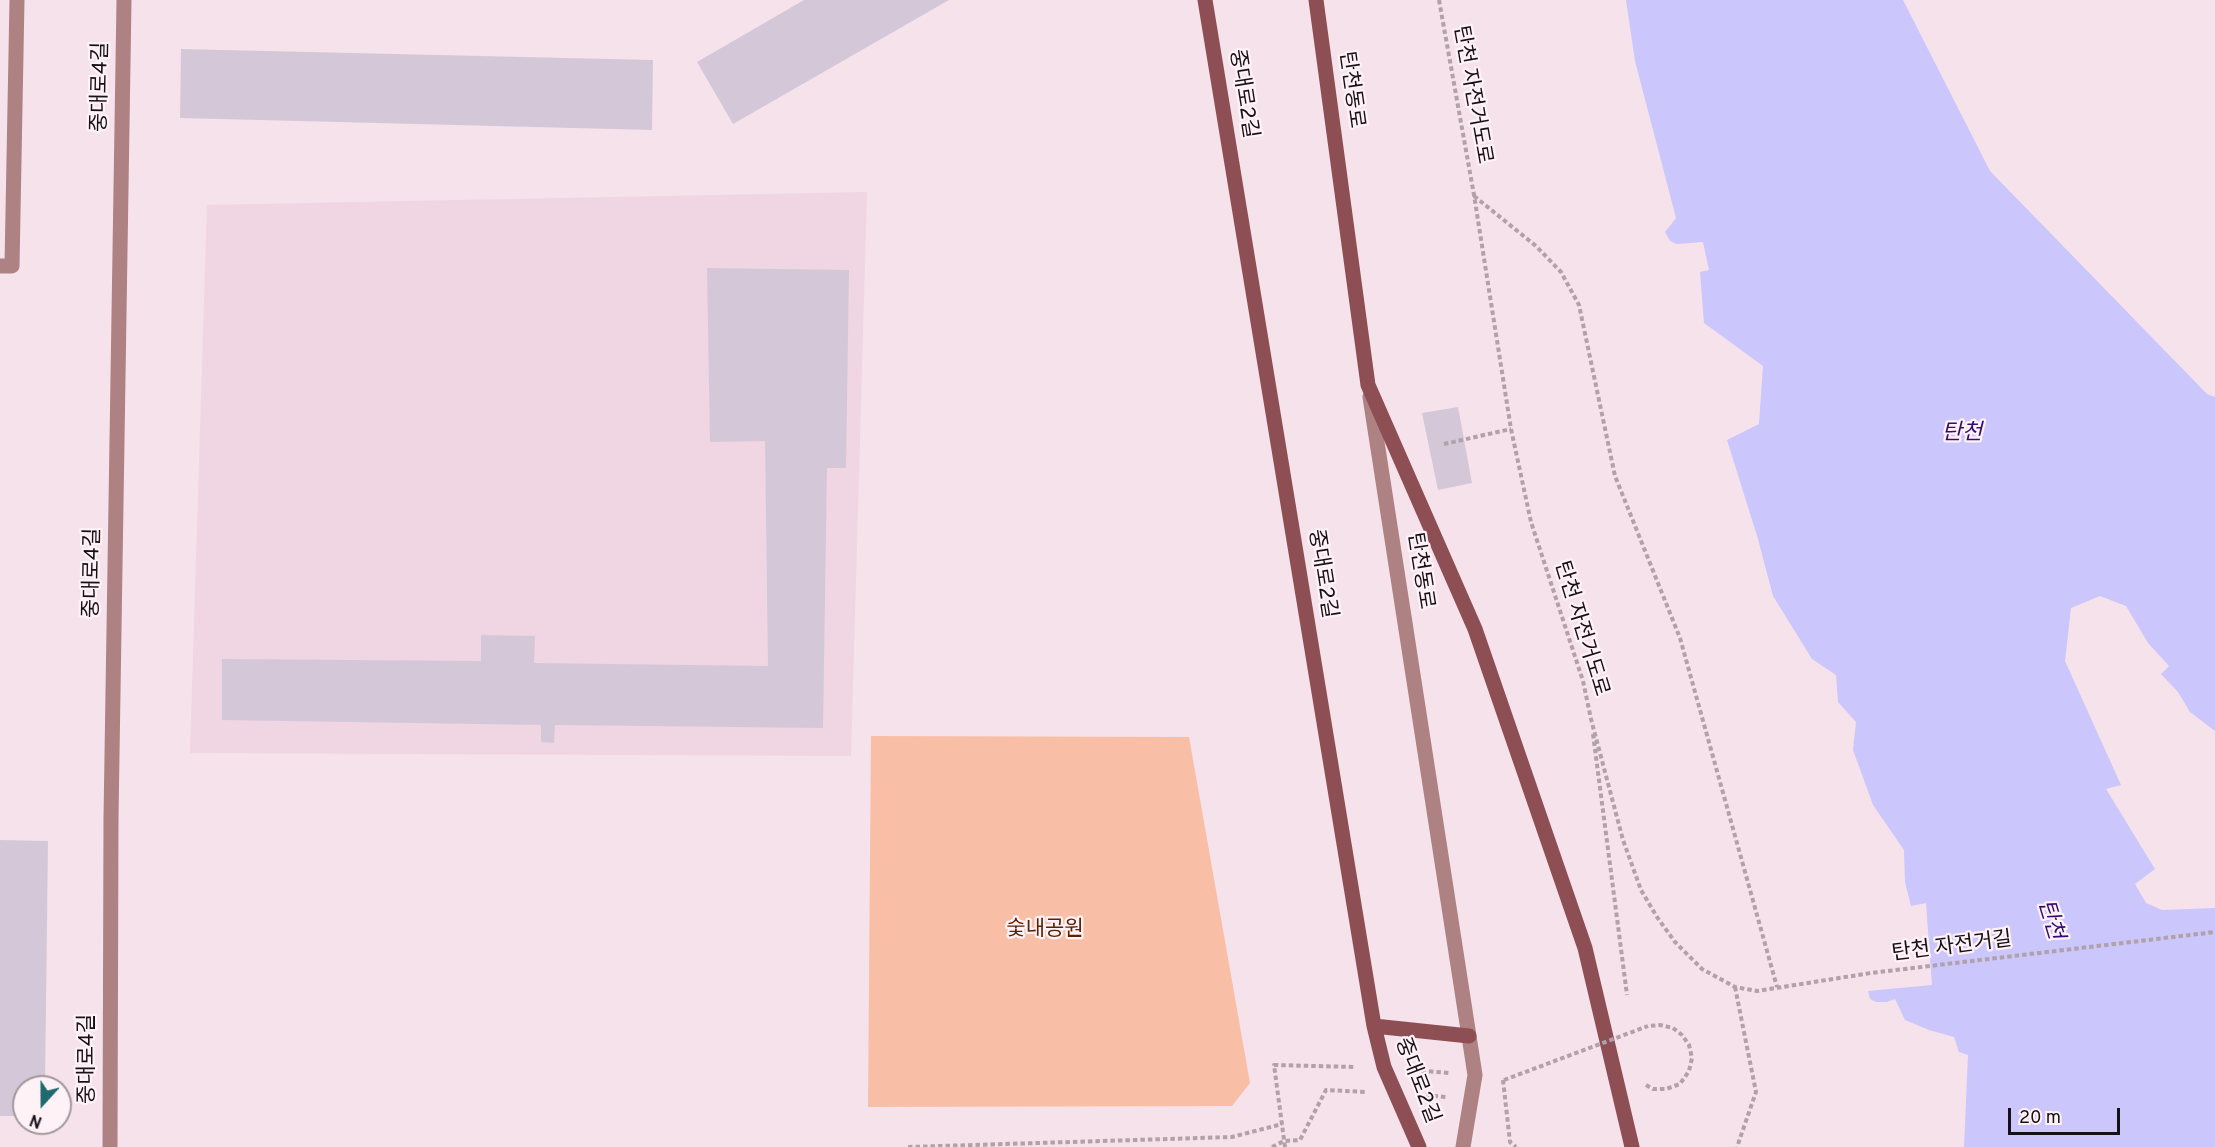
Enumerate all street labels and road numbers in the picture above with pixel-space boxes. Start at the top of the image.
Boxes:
street label: 탄천 자전거도로 [1446,24,1496,166]
street label: 중대로4길 [89,42,115,132]
street label: 중대로2길 [1223,48,1261,140]
street label: 탄천동로 [1332,50,1368,130]
street label: 중대로4길 [81,528,107,618]
street label: 중대로2길 [1302,528,1340,620]
street label: 탄천동로 [1401,531,1437,611]
street label: 탄천 자전거도로 [1547,558,1613,700]
street label: 탄천 자전거길 [1890,928,2014,968]
street label: 중대로4길 [76,1014,102,1104]
street label: 중대로2길 [1388,1034,1444,1128]

